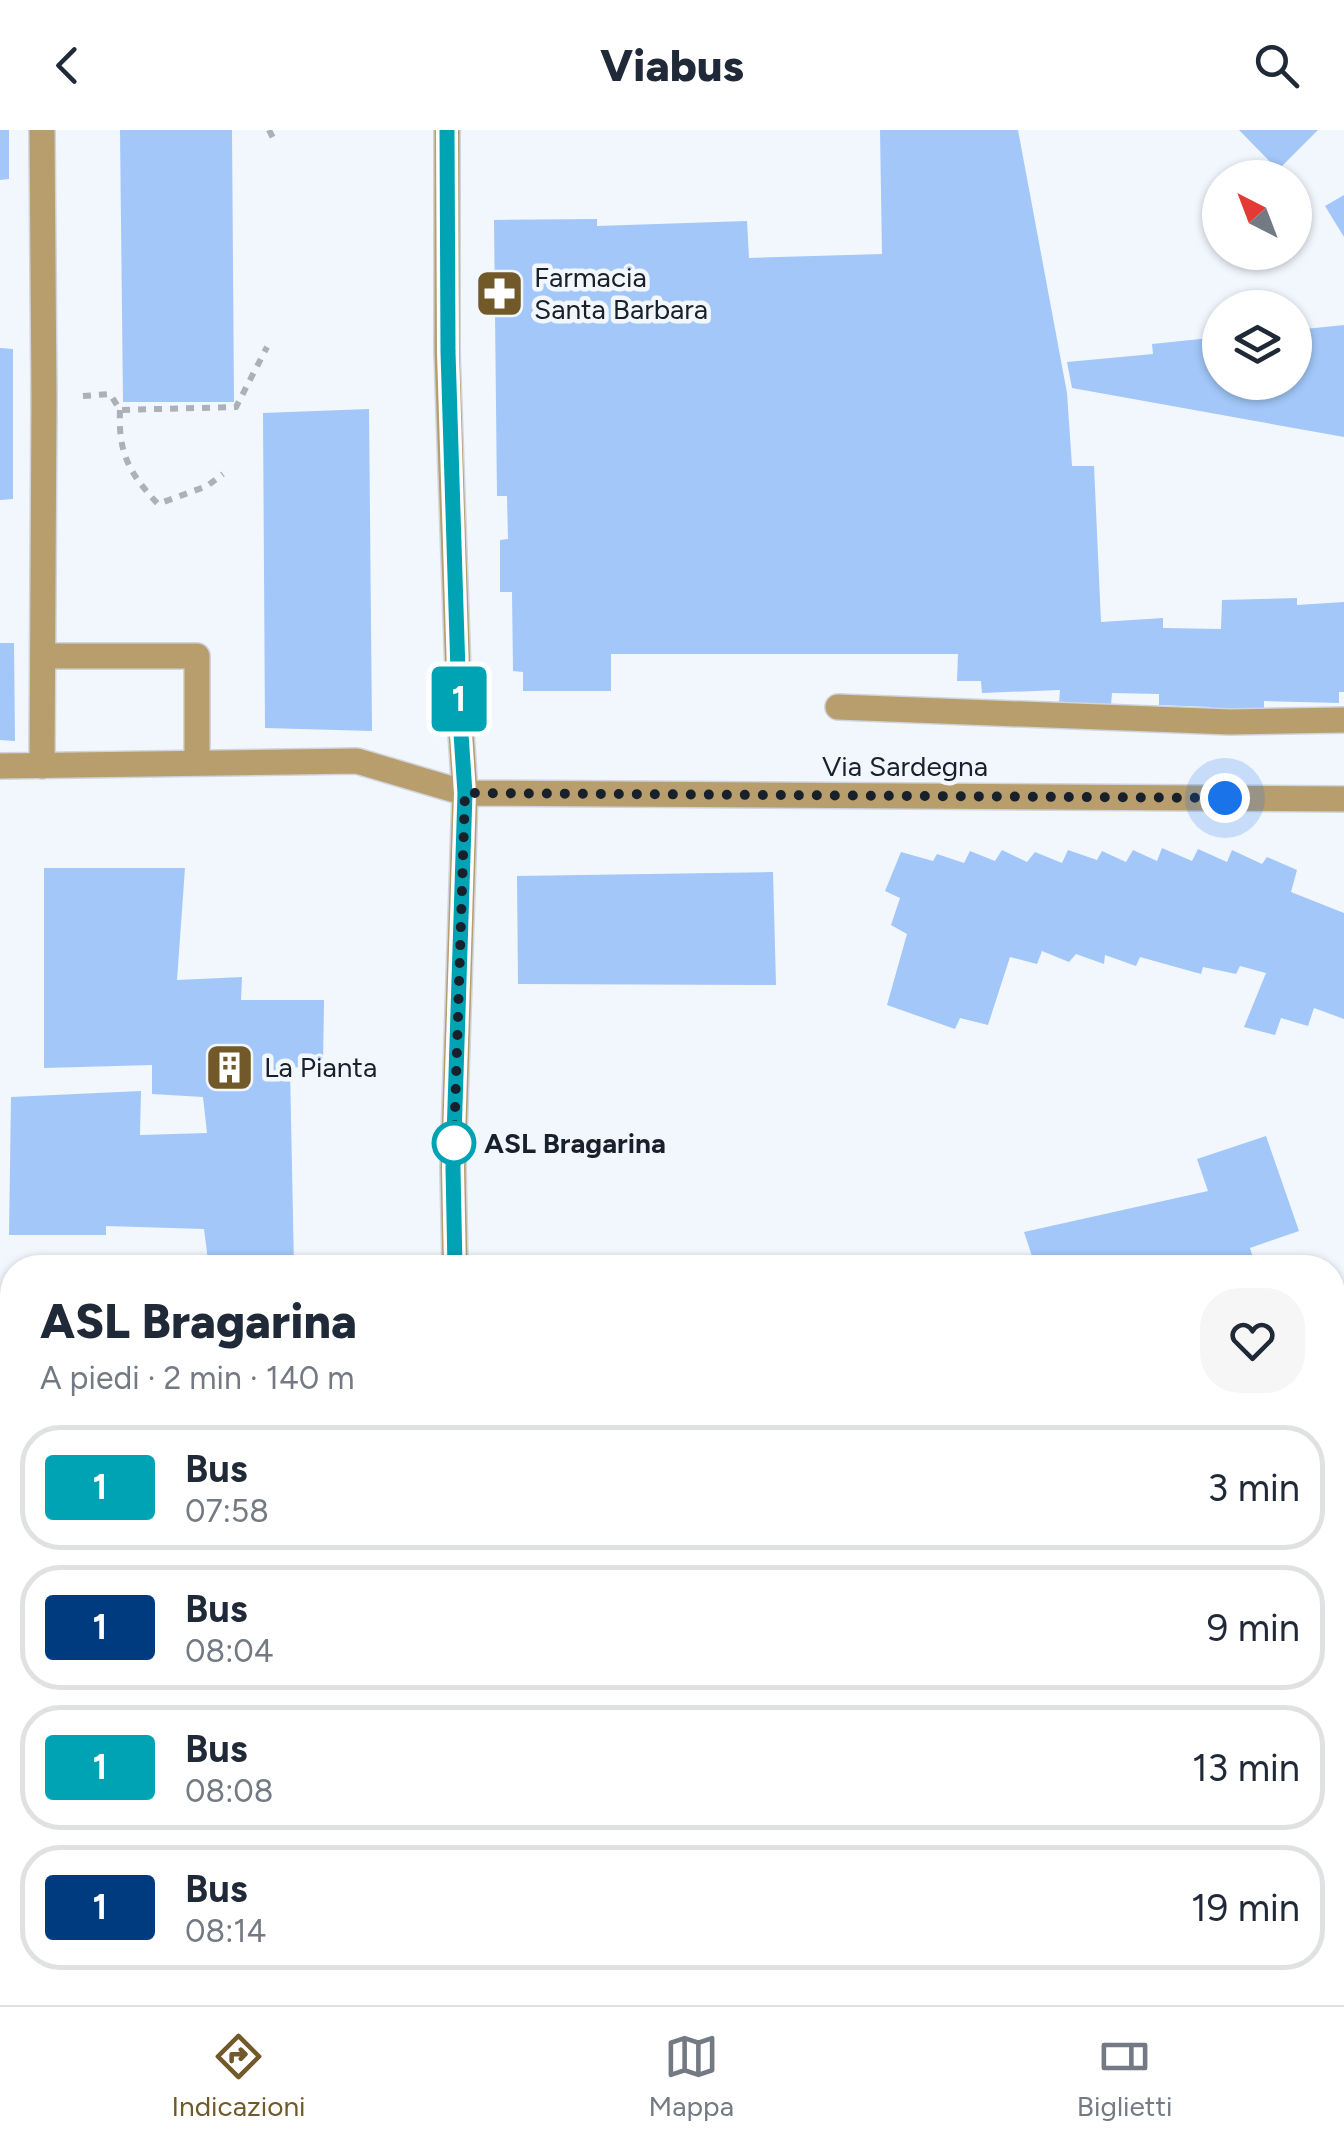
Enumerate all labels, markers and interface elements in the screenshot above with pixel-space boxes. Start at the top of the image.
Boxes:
icon: back [40,38,95,93]
text: Viabus [600,38,744,92]
icon: search [1249,38,1304,93]
north arrow [1202,160,1312,270]
map controls [1202,160,1312,400]
place label: Farmacia Santa Barbara [534,260,708,326]
pharmacy icon: Farmacia Santa Barbara [473,267,525,319]
button: layers [1202,290,1312,400]
line badge: 1 [426,666,492,732]
text: 1 [452,678,466,720]
street label: Via Sardegna [822,749,988,783]
your location [1200,773,1250,823]
building icon: La Pianta [203,1041,255,1093]
place label: La Pianta [264,1050,377,1084]
marker: ASL Bragarina [433,1122,475,1164]
place label: ASL Bragarina [484,1126,666,1160]
button: heart [1200,1288,1305,1393]
text: ASL Bragarina [40,1292,357,1350]
text: A piedi · 2 min · 140 m [40,1359,354,1397]
text: Bus [185,1446,248,1492]
text: 3 min [1208,1465,1300,1511]
text: 1 [93,1466,107,1508]
text: 07:58 [185,1492,269,1530]
text: Bus [185,1586,248,1632]
text: 9 min [1207,1605,1300,1651]
text: 1 [93,1606,107,1648]
text: 08:04 [185,1632,274,1670]
text: Bus [185,1726,248,1772]
text: 13 min [1192,1745,1300,1791]
text: 1 [93,1746,107,1788]
text: 08:08 [185,1772,273,1810]
text: Bus [185,1866,248,1912]
text: 19 min [1191,1885,1300,1931]
text: 1 [93,1886,107,1928]
text: 08:14 [185,1912,266,1950]
tab: Indicazioni [171,2029,306,2123]
tab: Mappa [649,2029,734,2123]
tab: Biglietti [1077,2029,1173,2123]

